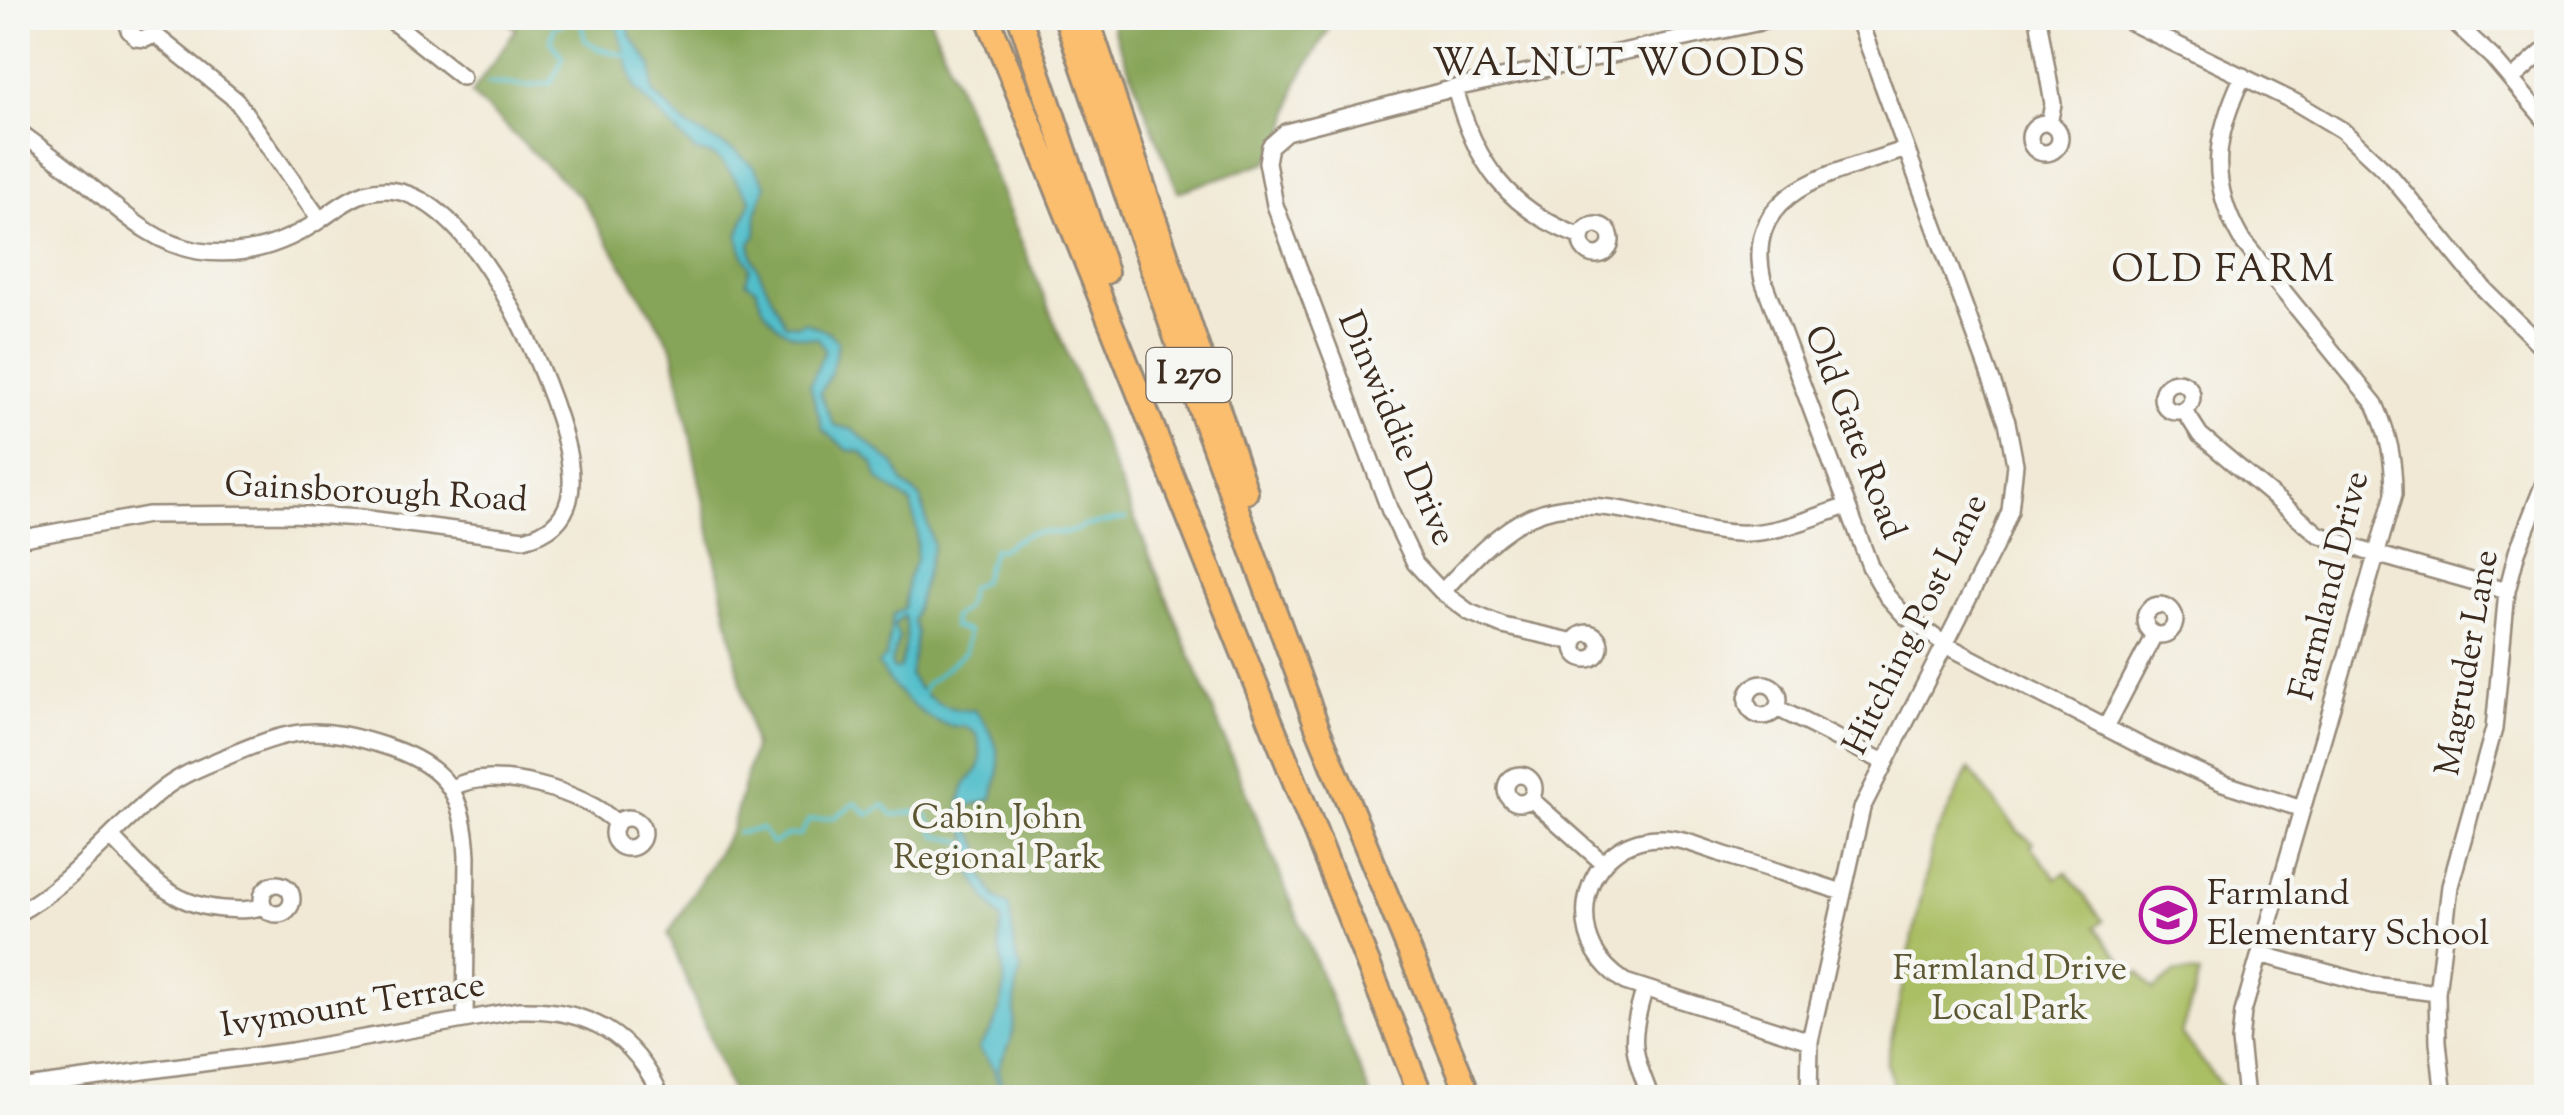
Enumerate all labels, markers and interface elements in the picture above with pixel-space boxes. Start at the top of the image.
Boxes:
district label: WALNUT WOODS [1432,39,1808,93]
district label: OLD FARM [2111,245,2337,299]
street label: Dinwiddie Drive [1323,304,1467,554]
street label: Old Gate Road [1789,319,1917,548]
road number: I 270 [1146,348,1232,402]
street label: Gainsborough Road [223,461,529,527]
street label: Farmland Drive [2278,466,2384,706]
street label: Hitching Post Lane [1832,486,2002,764]
street label: Magruder Lane [2424,546,2514,780]
park label: Cabin John Regional Park [893,794,1101,885]
place label: Farmland Elementary School [2207,870,2490,961]
school or university icon: Farmland Elementary School [2138,885,2198,945]
park label: Farmland Drive Local Park [1893,945,2127,1036]
street label: Ivymount Terrace [217,961,489,1053]

